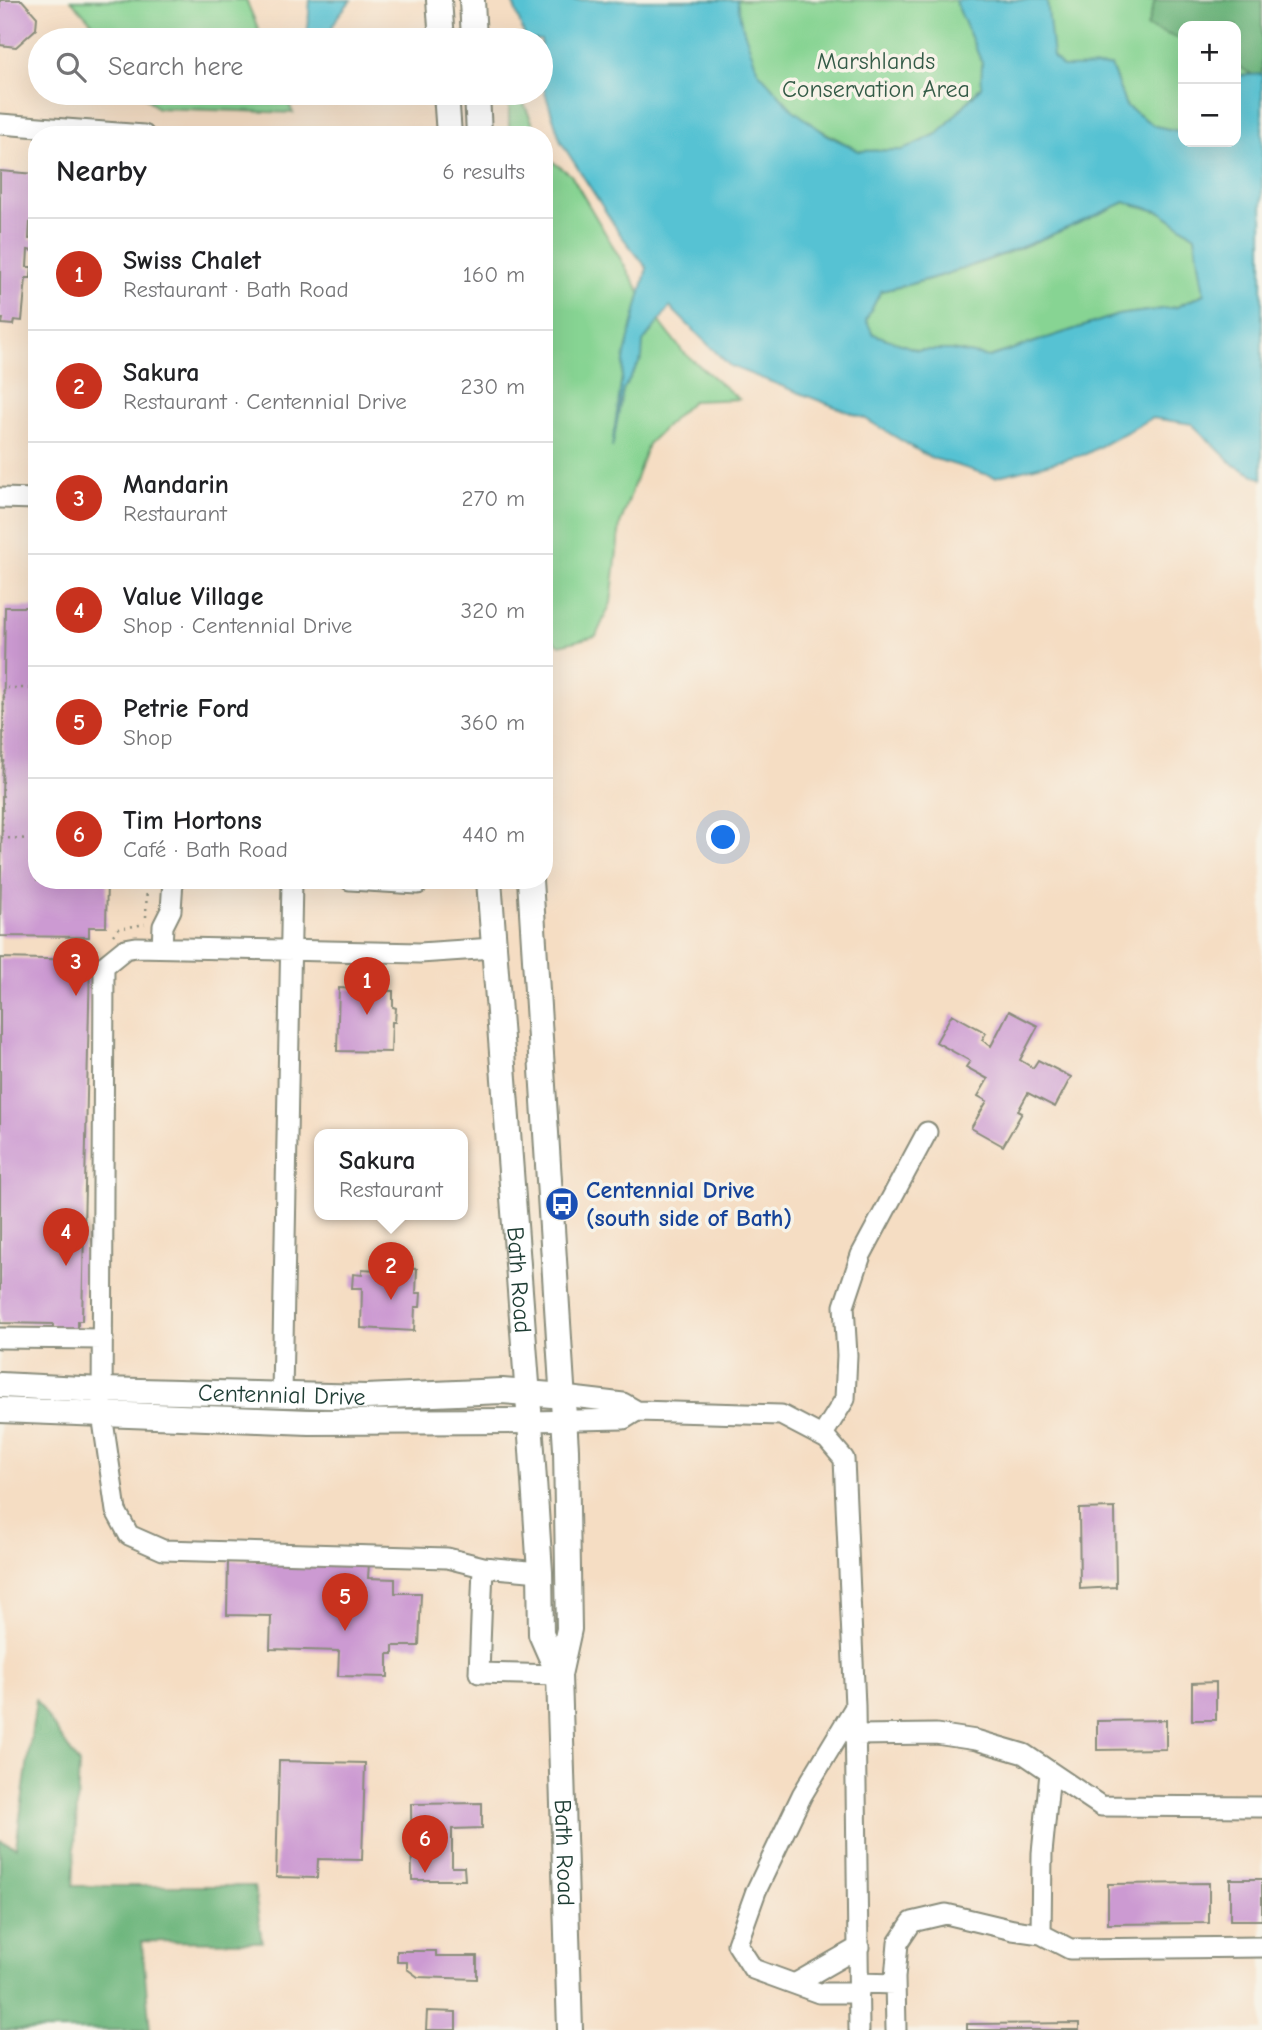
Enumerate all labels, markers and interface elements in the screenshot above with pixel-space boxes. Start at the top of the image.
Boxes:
map controls [1178,21,1241,147]
button: + [1178,21,1241,84]
search box [28,28,553,105]
park label: Marshlands Conservation Area [782,47,970,103]
icon: search [52,48,90,86]
text: Search here [108,52,243,82]
button: − [1178,84,1241,147]
text: Nearby [56,154,147,189]
text: 6 results [442,158,525,185]
text: Swiss Chalet [123,246,261,276]
text: 1 [74,261,84,288]
text: 160 m [463,261,525,288]
text: Restaurant · Bath Road [123,276,349,303]
text: Sakura [123,358,199,388]
text: 2 [73,373,85,400]
text: 230 m [461,373,525,400]
text: Restaurant · Centennial Drive [123,388,407,415]
text: Mandarin [123,470,229,500]
text: 3 [73,485,85,512]
text: 270 m [461,485,525,512]
text: Restaurant [123,500,227,527]
text: Value Village [123,582,264,612]
text: 4 [74,597,84,624]
text: 320 m [461,597,525,624]
text: Shop · Centennial Drive [123,612,352,639]
text: Petrie Ford [123,694,249,724]
text: 5 [73,709,85,736]
text: 360 m [460,709,525,736]
text: Shop [123,724,172,751]
text: Tim Hortons [123,806,262,836]
your location [706,820,740,854]
text: 6 [73,821,85,848]
text: 440 m [462,821,525,848]
text: Café · Bath Road [123,836,288,863]
pin: 3 [53,938,99,996]
pin: 1 [344,957,390,1015]
popup [314,1129,468,1220]
text: Sakura [339,1146,415,1176]
text: Restaurant [339,1176,443,1203]
place label: Centennial Drive (south side of Bath) [586,1176,792,1232]
bus stop icon: Centennial Drive (south side of Bath) [543,1185,581,1223]
pin: 4 [43,1208,89,1266]
street label: Bath Road [501,1226,537,1334]
pin: 2 [368,1242,414,1300]
street label: Centennial Drive [198,1379,366,1411]
pin: 5 [322,1573,368,1631]
street label: Bath Road [549,1799,580,1907]
pin: 6 [402,1815,448,1873]

